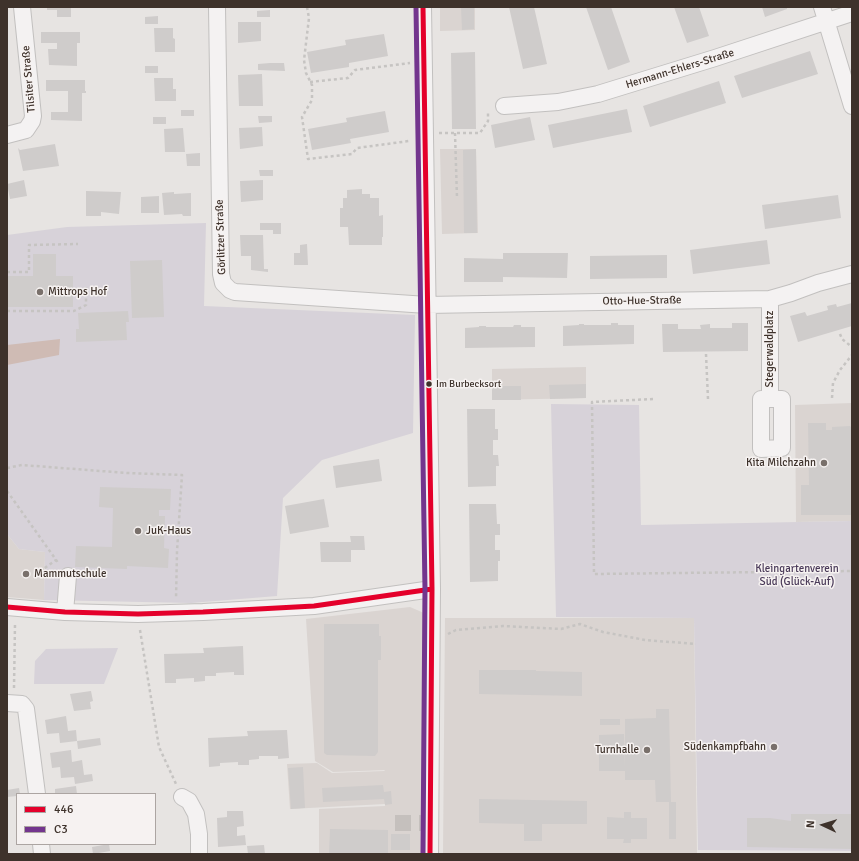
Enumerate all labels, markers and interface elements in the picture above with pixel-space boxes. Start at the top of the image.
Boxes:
street label: Tilsiter Straße [20,45,38,113]
street label: Hermann-Ehlers-Straße [624,46,736,92]
street label: Görlitzer Straße [213,199,229,275]
place label: Mittrops Hof [48,285,107,299]
marker: Mittrops Hof [35,287,45,297]
street label: Otto-Hue-Straße [602,294,682,308]
street label: Stegerwaldplatz [763,311,777,387]
place label: Im Burbecksort [436,378,501,390]
marker: Im Burbecksort [424,379,434,389]
place label: Kita Milchzahn [746,456,816,470]
marker: Kita Milchzahn [819,458,829,468]
place label: JuK-Haus [146,524,191,538]
marker: JuK-Haus [133,526,143,536]
park label: Kleingartenverein Süd (Glück-Auf) [755,562,839,588]
place label: Mammutschule [34,567,106,581]
marker: Mammutschule [21,569,31,579]
place label: Südenkampfbahn [684,740,766,754]
marker: Südenkampfbahn [769,742,779,752]
place label: Turnhalle [595,743,639,757]
marker: Turnhalle [642,745,652,755]
legend [16,793,156,845]
text: 446 [54,802,73,817]
north arrow [803,805,843,845]
text: N [804,820,817,828]
text: C3 [54,822,68,837]

